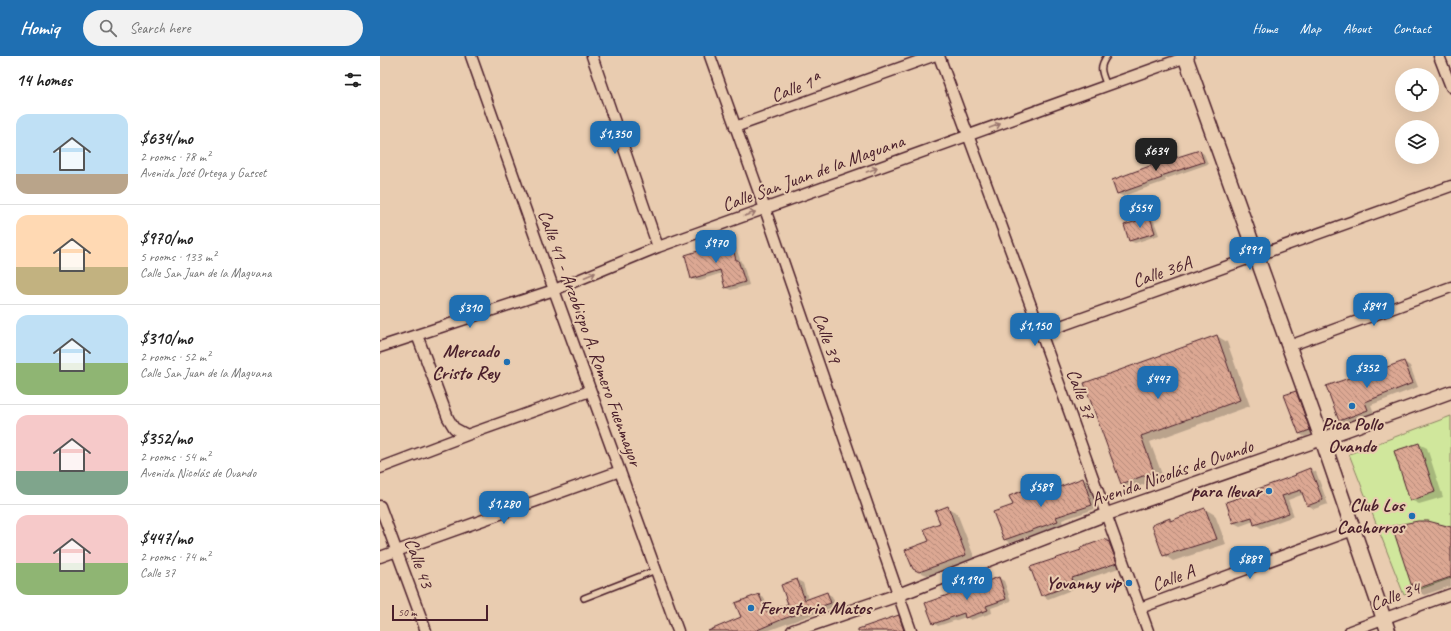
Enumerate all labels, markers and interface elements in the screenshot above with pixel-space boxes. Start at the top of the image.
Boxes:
search box [83,10,363,46]
text: Homiq [20,16,59,40]
icon: search [97,17,119,39]
text: Search here [129,19,191,38]
text: Home [1252,20,1278,37]
text: Map [1300,20,1321,37]
text: About [1343,20,1371,37]
text: Contact [1393,20,1431,37]
street label: Calle 1ª [768,67,826,108]
map controls [1395,68,1439,164]
button: locate [1395,68,1439,112]
icon: filters [342,69,364,91]
text: 14 homes [16,70,72,91]
button: layers [1395,120,1439,164]
pin: $1,350 [582,121,648,155]
one-way arrow [988,122,1001,129]
text: $1,350 [599,126,631,142]
text: $634/mo [140,128,193,149]
street label: Calle San Juan de la Maguana [719,128,909,217]
icon: home [48,130,96,178]
pin: $634 [1132,138,1180,172]
text: $634 [1144,143,1168,159]
text: 2 rooms · 78 m² [140,149,210,165]
text: Avenida José Ortega y Gasset [140,165,266,181]
one-way arrow [866,166,879,173]
pin: $554 [1116,195,1164,229]
text: $554 [1129,200,1151,216]
street label: Calle 41 - Arzobispo A. Romero Fuenmayor [532,207,648,471]
one-way arrow [744,209,756,217]
text: $970/mo [140,228,192,249]
pin: $970 [692,230,740,264]
icon: home [48,231,96,279]
text: $970 [704,235,728,251]
pin: $991 [1226,237,1274,271]
text: $991 [1238,242,1262,258]
text: 5 rooms · 133 m² [140,249,216,265]
street label: Calle 36A [1129,250,1196,293]
text: Calle San Juan de la Maguana [140,265,271,281]
one-way arrow [583,271,595,279]
pin: $841 [1350,293,1398,327]
pin: $310 [446,295,494,329]
text: $841 [1362,298,1386,314]
text: $310 [458,300,482,316]
street label: Calle 39 [807,310,847,368]
pin: $1,150 [1002,313,1068,347]
text: $1,150 [1019,318,1051,334]
text: $310/mo [140,328,192,349]
icon: home [48,331,96,379]
place label: Mercado Cristo Rey [432,339,502,385]
text: 2 rooms · 52 m² [140,349,210,365]
pin: $352 [1343,355,1391,389]
marker: Mercado Cristo Rey [502,357,512,367]
text: $352 [1355,360,1379,376]
text: Calle San Juan de la Maguana [140,365,271,381]
street label: Calle 37 [1061,366,1102,424]
pin: $447 [1134,366,1182,400]
text: $447 [1146,371,1170,387]
marker: Pica Pollo Ovando [1347,401,1357,411]
place label: Pica Pollo Ovando [1321,412,1384,458]
text: $352/mo [140,428,192,449]
icon: home [48,431,96,479]
street label: Avenida Nicolás de Ovando [1088,434,1257,512]
text: 2 rooms · 54 m² [140,449,210,465]
text: Avenida Nicolás de Ovando [140,465,256,481]
pin: $589 [1017,474,1065,508]
text: $589 [1029,479,1053,495]
place label: para llevar [1191,479,1263,503]
marker: para llevar [1264,486,1274,496]
pin: $1,280 [471,491,537,525]
place label: Club Los Cachorros [1337,493,1406,539]
text: $1,280 [488,496,520,512]
marker: Club Los Cachorros [1407,511,1417,521]
text: $447/mo [140,528,192,549]
icon: home [48,531,96,579]
street label: Calle 43 [399,535,440,593]
pin: $889 [1226,546,1274,580]
text: 2 rooms · 74 m² [140,549,210,565]
text: $889 [1238,551,1262,567]
street label: Calle A [1148,559,1199,597]
text: Calle 37 [140,565,175,581]
pin: $1,190 [934,567,1000,601]
place label: Yovanny vip [1046,571,1123,595]
text: $1,190 [951,572,983,588]
street label: Calle 34 [1367,575,1426,616]
marker: Yovanny vip [1124,578,1134,588]
place label: Ferreteria Matos [759,596,874,620]
scale bar [392,603,488,622]
marker: Ferreteria Matos [746,603,756,613]
text: 50 m [398,605,417,619]

